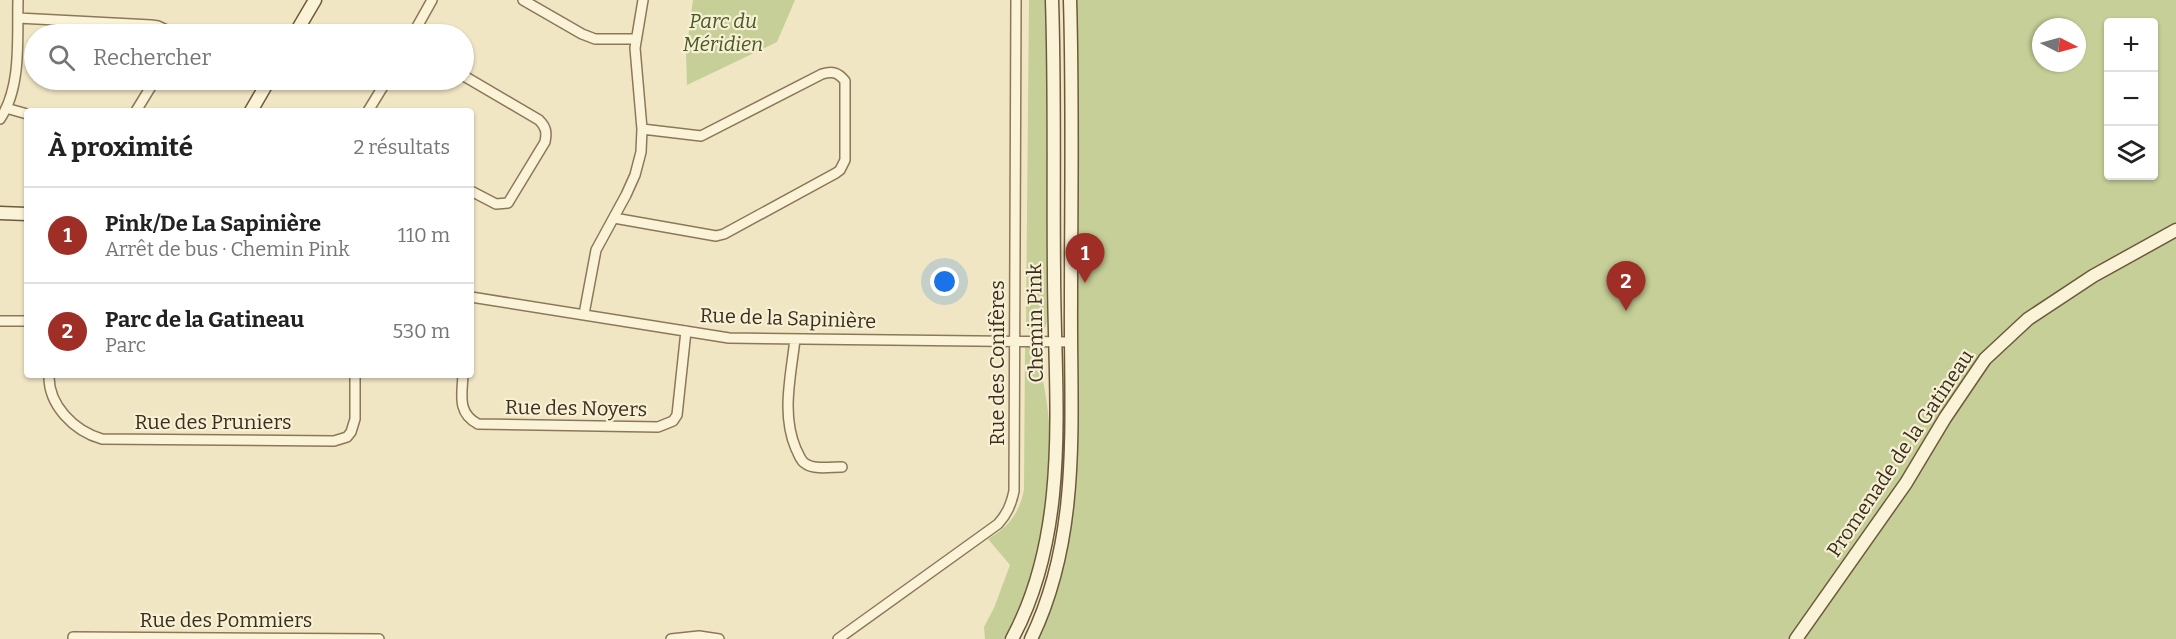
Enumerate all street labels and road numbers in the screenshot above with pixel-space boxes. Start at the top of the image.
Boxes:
street label: Chemin Pink [1022,263,1048,383]
street label: Rue des Conifères [985,280,1009,446]
street label: Rue de la Sapinière [699,303,877,333]
street label: Promenade de la Gatineau [1822,345,1978,561]
street label: Rue des Noyers [505,395,647,421]
street label: Rue des Pruniers [134,410,292,434]
street label: Rue des Pommiers [140,608,312,632]

